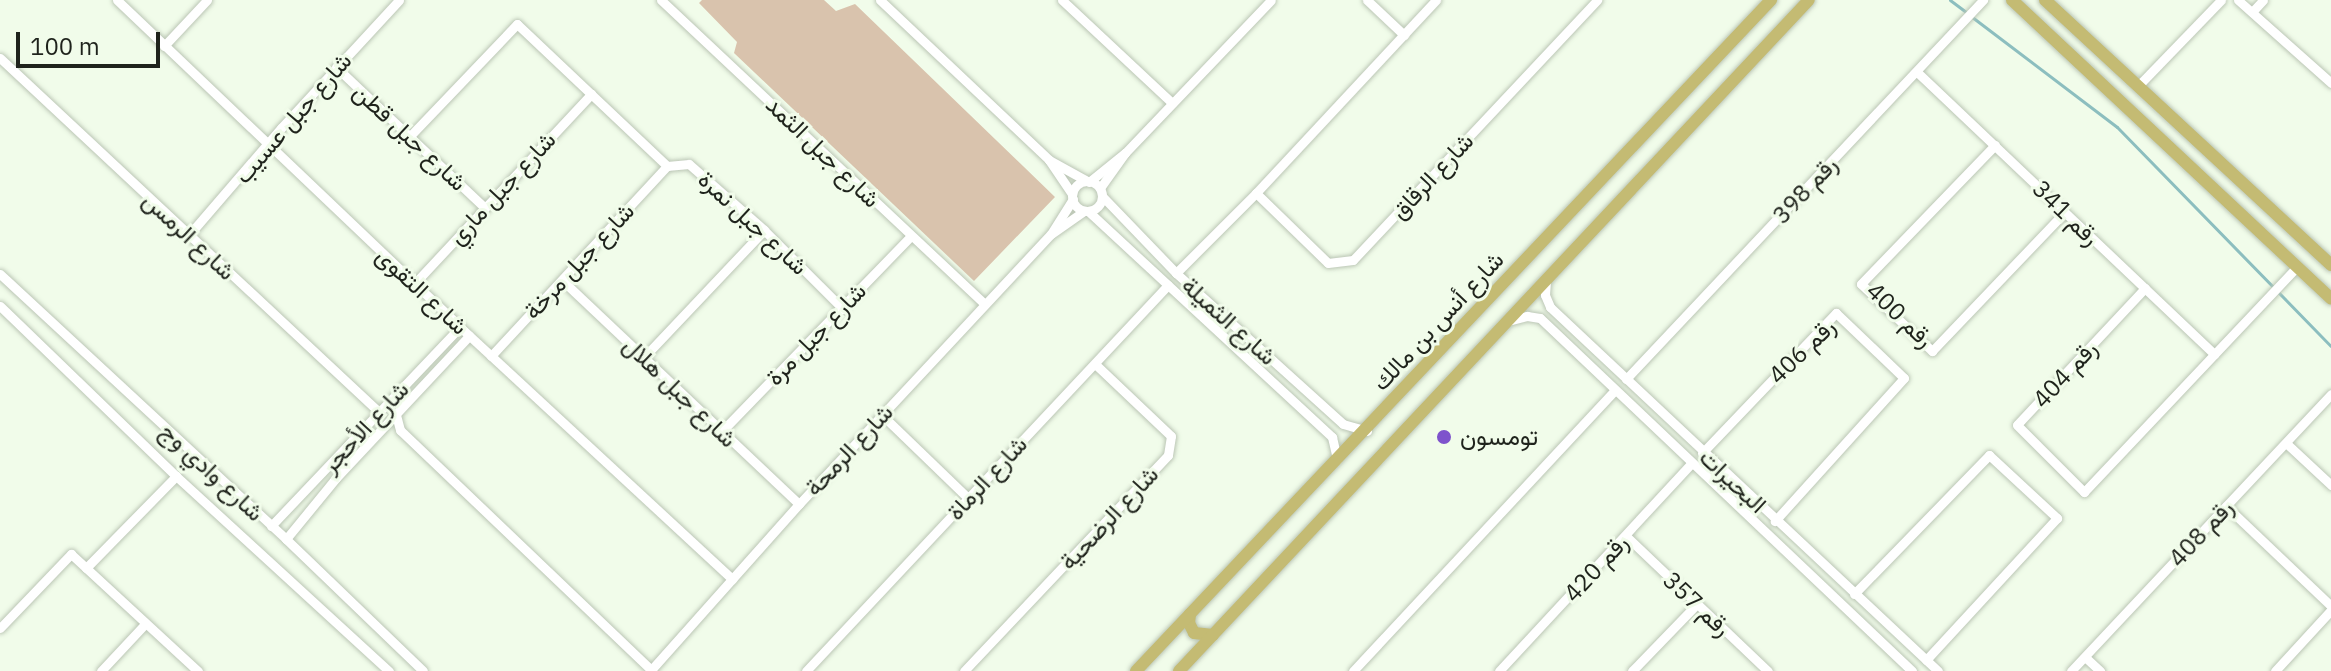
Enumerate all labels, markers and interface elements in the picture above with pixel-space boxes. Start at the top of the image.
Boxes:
scale bar [20,16,164,66]
text: 100 m [30,30,100,62]
street label: شارع جبل عسيب [228,47,358,189]
street label: شارع جبل قطن [347,77,473,197]
street label: شارع جبل الثمد [760,90,886,214]
street label: شارع جبل ماري [442,125,562,251]
street label: شارع الرقاق [1385,127,1479,225]
street label: رقم 398 [1767,150,1843,230]
street label: شارع جبل نمرة [692,165,814,281]
street label: رقم 341 [2027,174,2105,252]
street label: شارع الرمس [137,186,241,286]
street label: شارع جبل مرخة [518,197,640,325]
street label: شارع التقوى [370,241,474,341]
street label: شارع أنس بن مالك [1366,246,1510,396]
street label: شارع الثميلة [1176,271,1282,371]
street label: رقم 400 [1861,276,1939,354]
street label: شارع جبل مرة [760,277,872,391]
street label: رقم 406 [1763,312,1841,390]
street label: شارع جبل هلال [617,331,743,453]
street label: رقم 404 [2027,334,2103,414]
street label: شارع الأحجر [315,375,415,479]
street label: شارع الرمحة [799,398,899,502]
street label: شارع وادي وج [154,417,270,527]
place label: تومسون [1460,423,1538,451]
marker: تومسون [1435,428,1453,446]
street label: شارع الرماة [941,430,1033,526]
street label: البحيرات [1694,443,1772,519]
street label: شارع الرضحية [1054,460,1164,576]
street label: رقم 408 [2163,493,2239,573]
street label: رقم 420 [1558,528,1634,608]
street label: رقم 357 [1657,566,1737,642]

